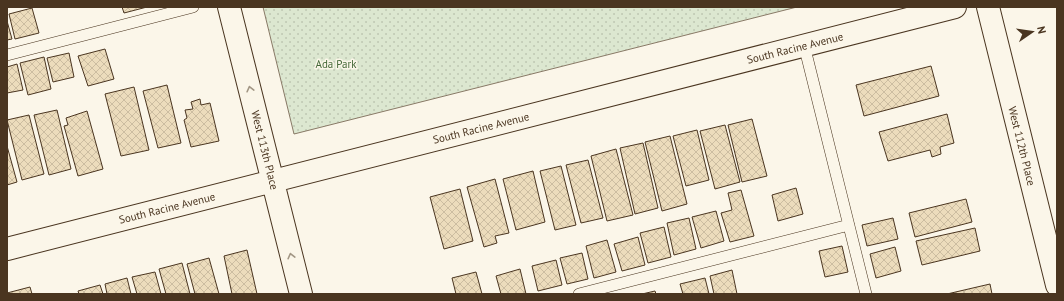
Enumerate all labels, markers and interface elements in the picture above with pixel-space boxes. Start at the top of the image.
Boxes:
north arrow [1012,12,1052,52]
text: N [1034,25,1049,35]
street label: South Racine Avenue [745,29,845,67]
park label: Ada Park [316,57,357,71]
one-way arrow [246,86,254,92]
street label: West 112th Place [1005,105,1039,188]
street label: West 113th Place [248,109,282,192]
street label: South Racine Avenue [431,109,531,147]
street label: South Racine Avenue [117,189,217,227]
one-way arrow [287,253,296,260]

